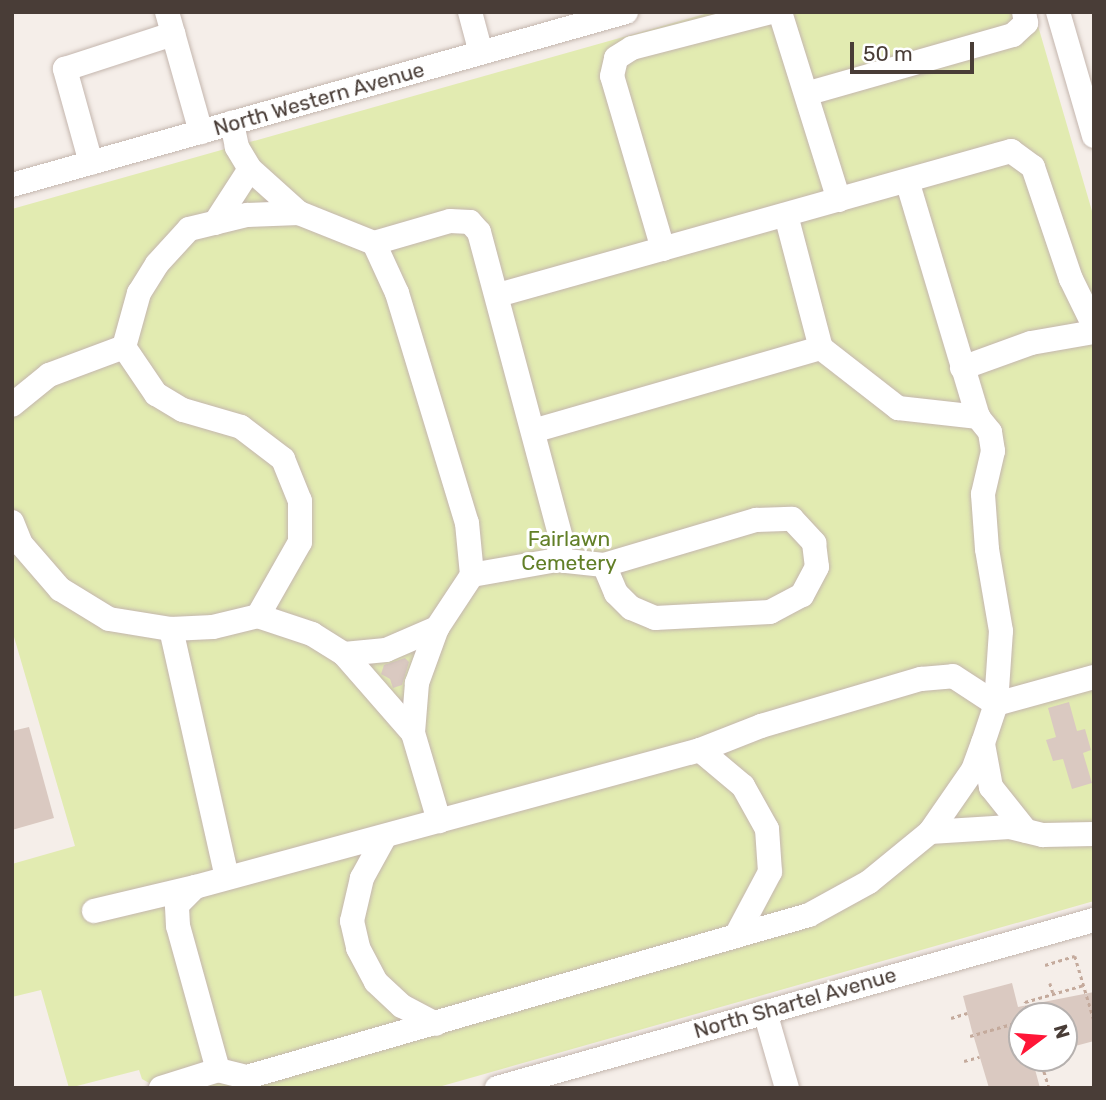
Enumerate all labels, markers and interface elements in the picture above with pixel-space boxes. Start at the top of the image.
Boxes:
scale bar [854,28,978,72]
text: 50 m [863,41,913,66]
street label: North Western Avenue [210,57,428,141]
park label: Fairlawn Cemetery [521,526,617,576]
street label: North Shartel Avenue [691,962,899,1044]
north arrow [1008,1002,1078,1072]
text: N [1049,1022,1075,1041]

